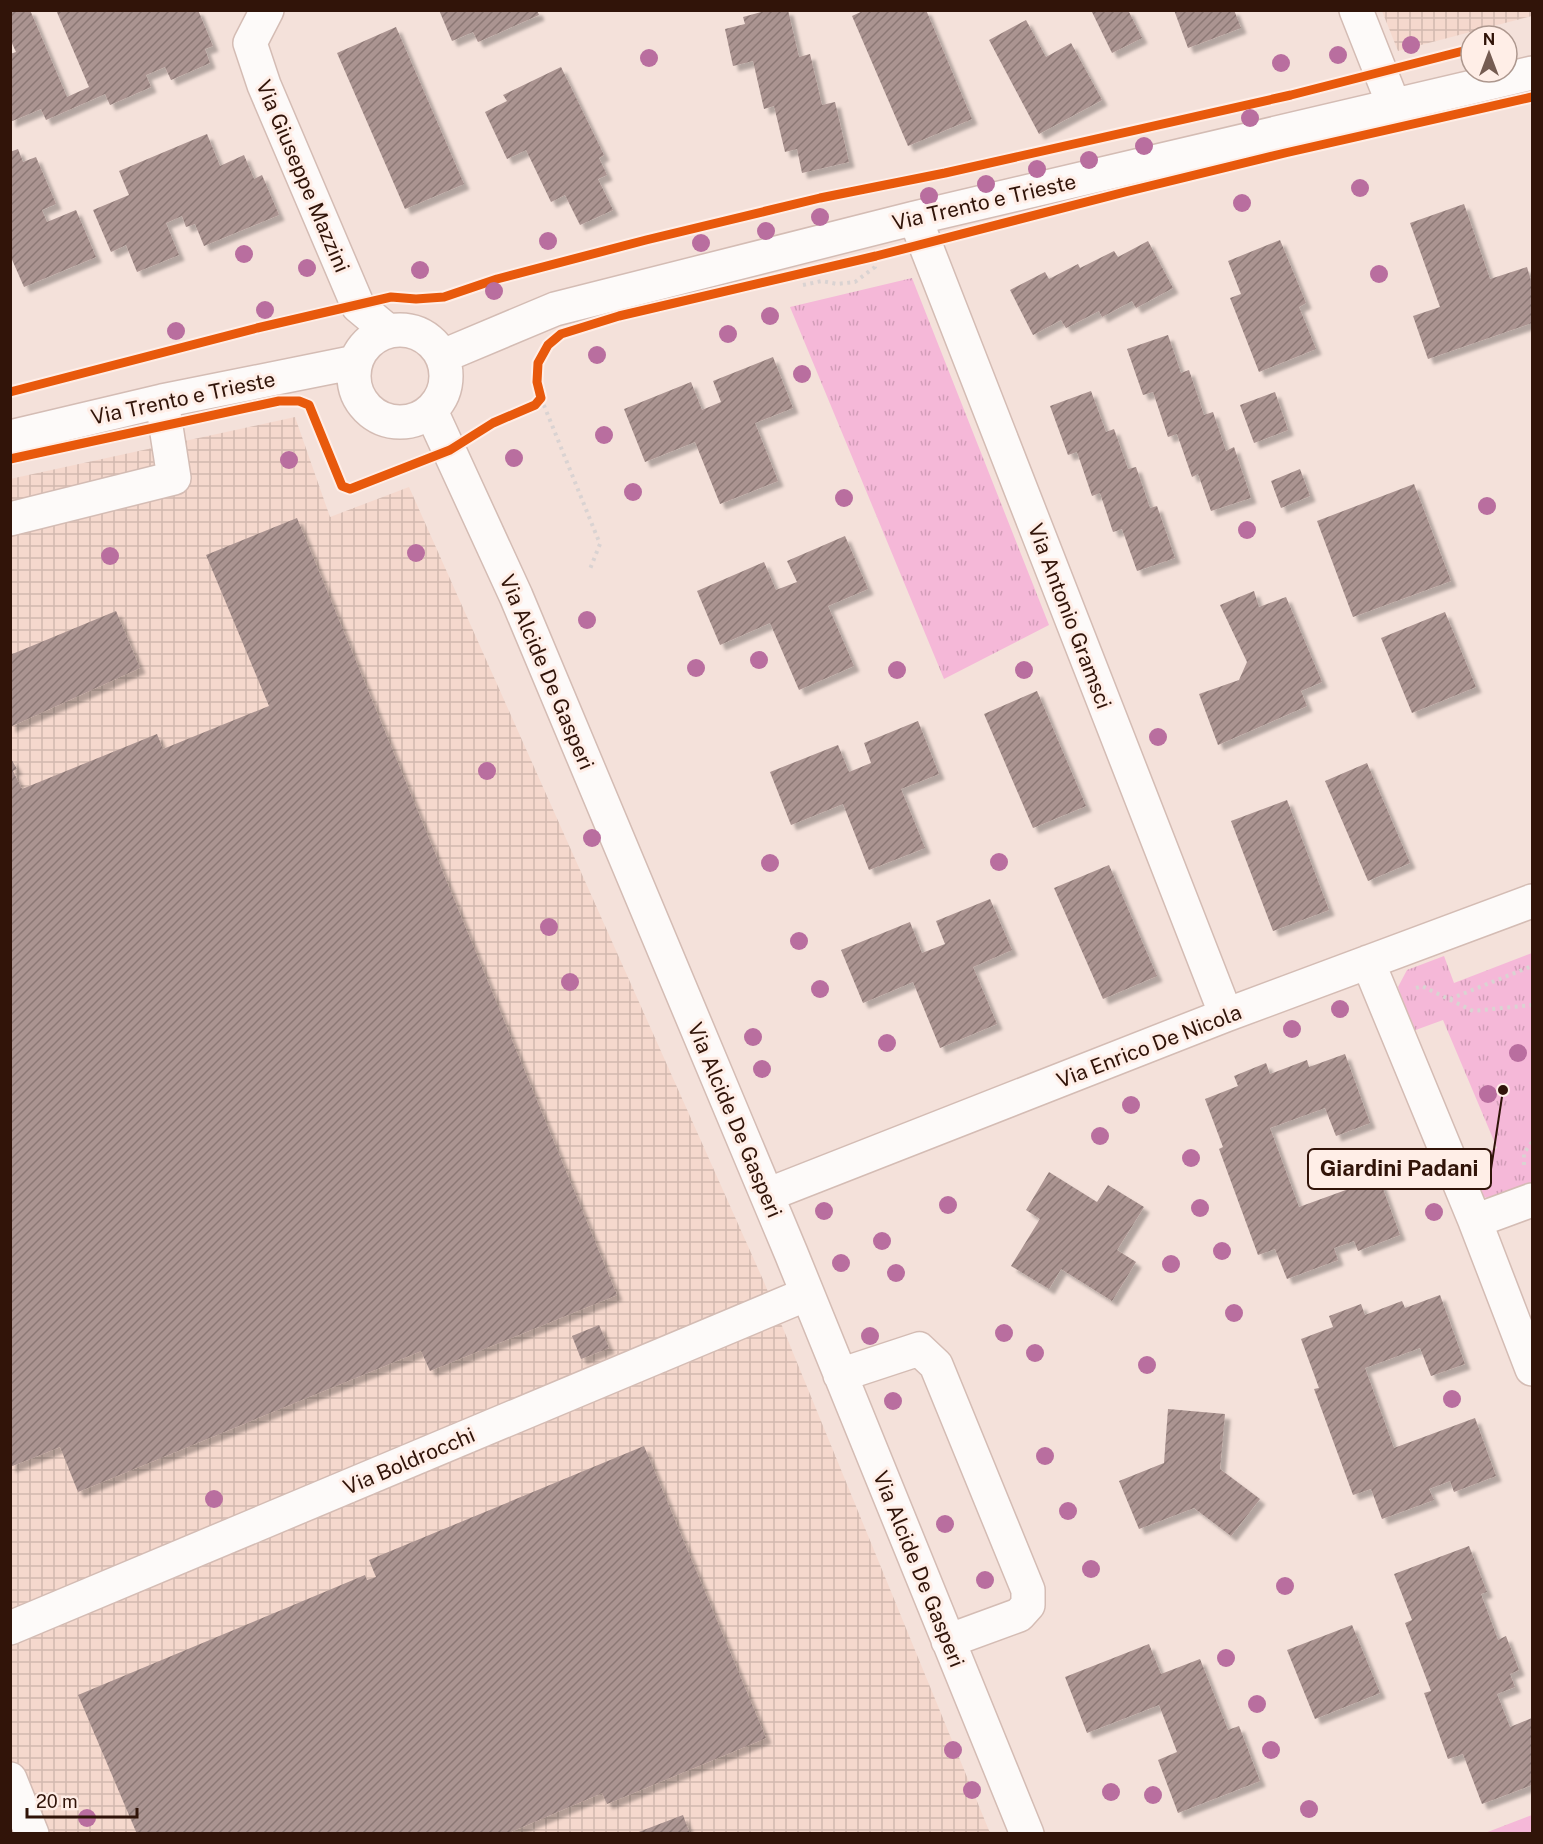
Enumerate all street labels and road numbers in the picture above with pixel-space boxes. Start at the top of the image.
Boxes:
street label: Via Giuseppe Mazzini [251,76,355,276]
street label: Via Trento e Trieste [890,169,1078,235]
street label: Via Trento e Trieste [89,366,277,430]
street label: Via Antonio Gramsci [1023,520,1117,712]
street label: Via Alcide De Gasperi [495,571,599,773]
street label: Via Enrico De Nicola [1053,999,1245,1093]
street label: Via Alcide De Gasperi [683,1019,787,1221]
street label: Via Boldrocchi [339,1422,479,1500]
street label: Via Alcide De Gasperi [868,1467,970,1671]

